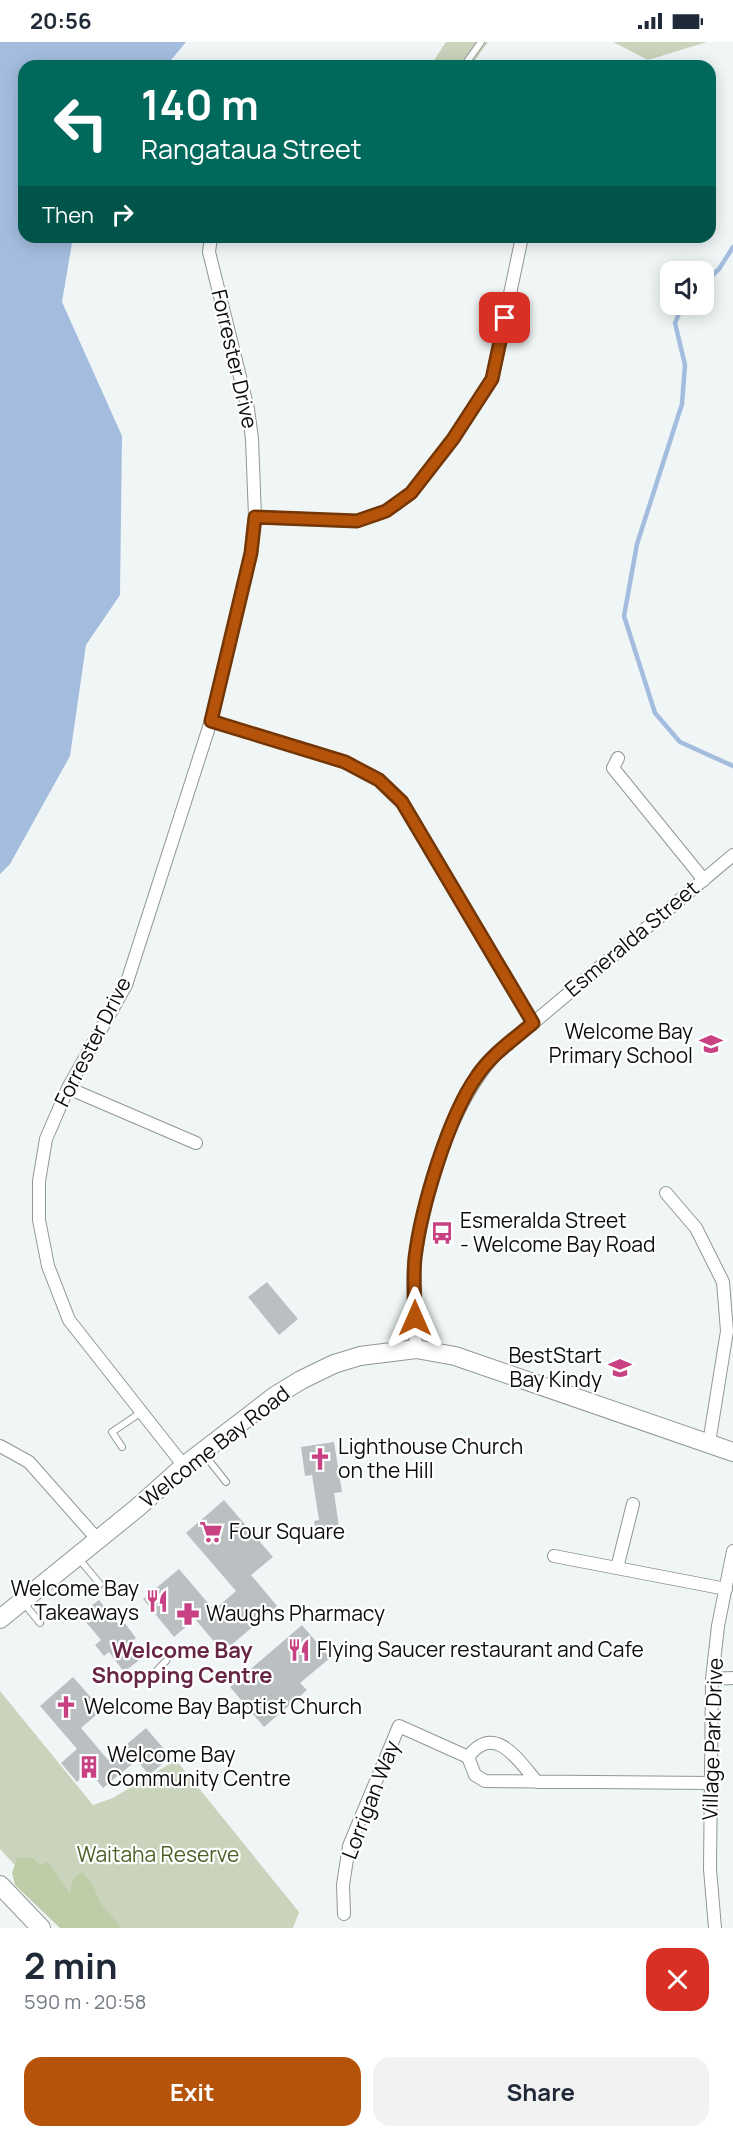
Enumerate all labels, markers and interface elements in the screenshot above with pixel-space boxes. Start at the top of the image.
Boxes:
text: 20:56 [30,6,92,36]
text: 140 m [141,75,259,133]
icon: left [42,84,120,162]
text: Rangataua Street [141,130,362,167]
icon: right [106,198,139,231]
text: Then [42,200,94,230]
map controls [660,261,714,315]
button: sound [660,261,714,315]
street label: Forrester Drive [205,286,265,431]
pin [479,292,530,343]
icon: arrive [488,301,521,334]
street label: Esmeralda Street [559,874,704,1003]
street label: Forrester Drive [47,972,137,1111]
place label: Welcome Bay Primary School [549,1017,693,1069]
school or university icon: Welcome Bay Primary School [698,1031,724,1057]
place label: Esmeralda Street - Welcome Bay Road [460,1206,655,1258]
bus stop icon: Esmeralda Street - Welcome Bay Road [429,1220,455,1246]
position arrow [383,1286,447,1350]
place label: BestStart Bay Kindy [508,1341,602,1393]
school or university icon: BestStart Bay Kindy [607,1355,633,1381]
street label: Welcome Bay Road [134,1379,295,1513]
place label: Lighthouse Church on the Hill [338,1432,523,1484]
church icon: Lighthouse Church on the Hill [307,1446,333,1472]
place label: Four Square [229,1517,345,1545]
supermarket icon: Four Square [198,1519,224,1545]
place label: Welcome Bay Takeaways [11,1574,139,1626]
restaurant icon: Welcome Bay Takeaways [144,1588,170,1614]
place label: Waughs Pharmacy [206,1599,385,1627]
pharmacy icon: Waughs Pharmacy [175,1601,201,1627]
district label: Welcome Bay Shopping Centre [91,1635,273,1690]
place label: Flying Saucer restaurant and Cafe [317,1635,644,1663]
restaurant icon: Flying Saucer restaurant and Cafe [286,1637,312,1663]
street label: Village Park Drive [695,1657,729,1821]
place label: Welcome Bay Baptist Church [84,1692,362,1720]
church icon: Welcome Bay Baptist Church [53,1694,79,1720]
street label: Lorrigan Way [335,1736,405,1863]
place label: Welcome Bay Community Centre [107,1740,291,1792]
building icon: Welcome Bay Community Centre [76,1754,102,1780]
park label: Waitaha Reserve [77,1840,239,1868]
text: 2 min [24,1941,118,1990]
button: close [646,1948,709,2011]
text: 590 m · 20:58 [24,1988,146,2015]
button: Exit [24,2057,361,2126]
button: Share [373,2057,709,2126]

